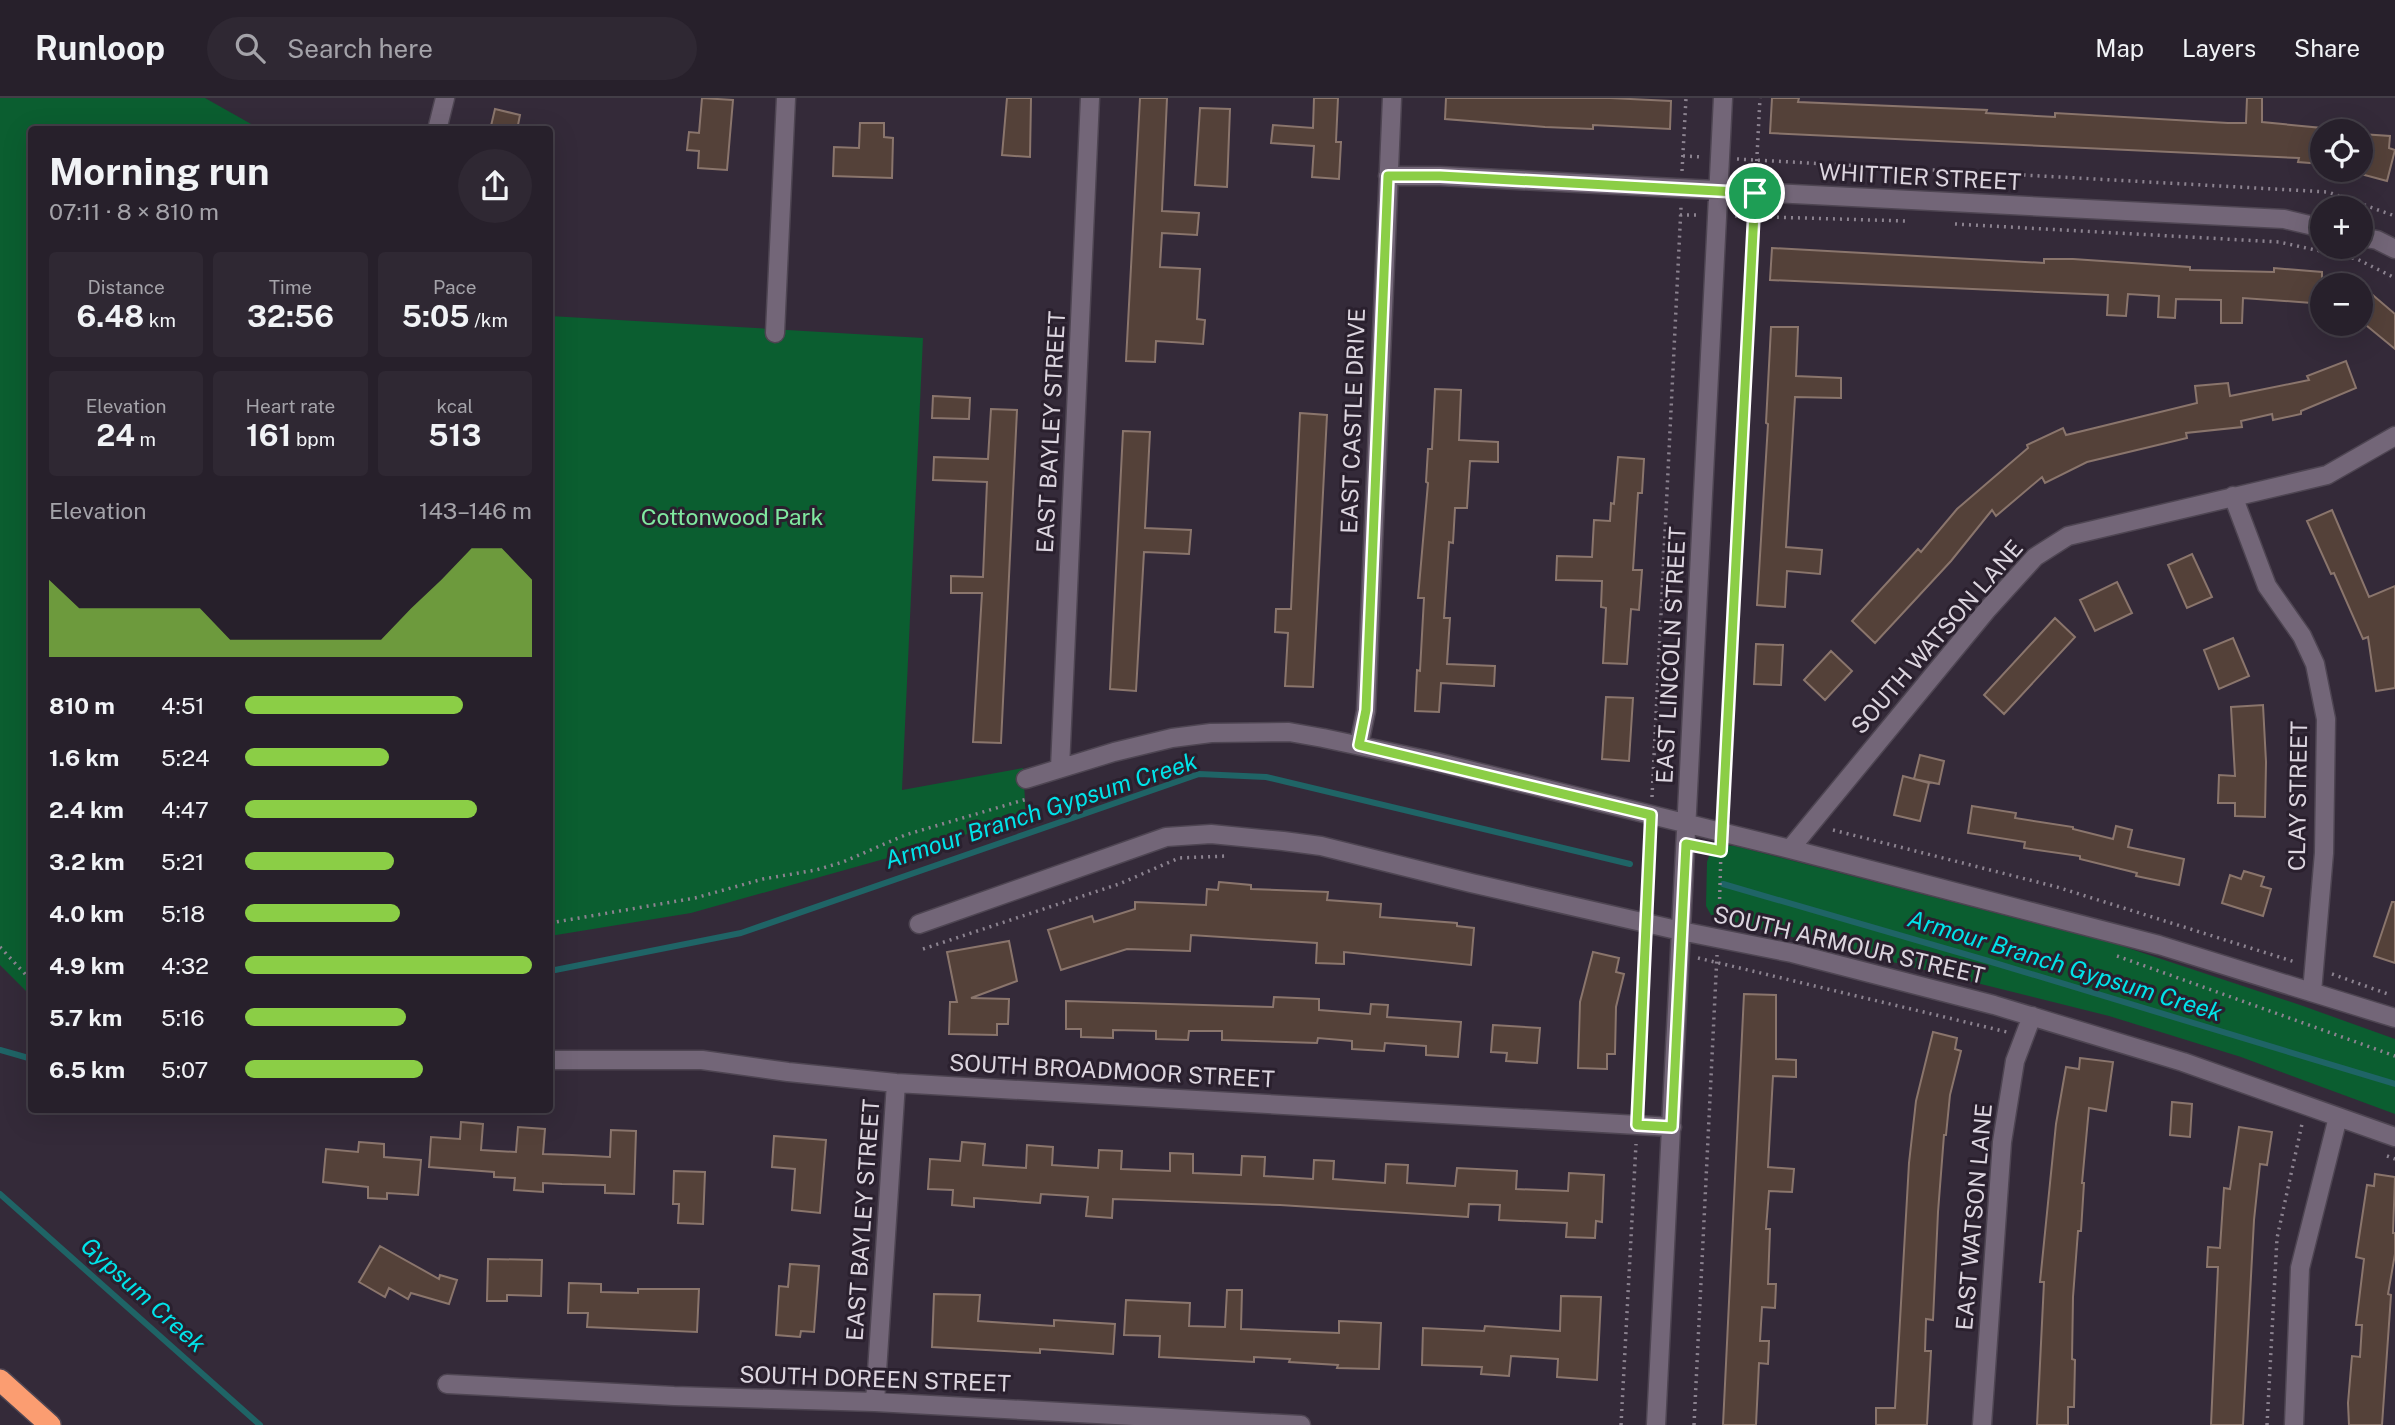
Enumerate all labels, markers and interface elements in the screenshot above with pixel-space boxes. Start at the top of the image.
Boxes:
search box [207,17,697,80]
text: Runloop [35,29,165,67]
icon: search [231,29,269,67]
text: Search here [287,33,433,64]
text: Map [2095,34,2144,62]
text: Layers [2182,34,2256,62]
text: Share [2294,34,2360,62]
map controls [2310,119,2373,336]
button: locate [2310,119,2373,182]
text: Morning run [49,149,270,194]
button: share [458,149,532,223]
street label: WHITTIER STREET [1818,158,2022,195]
pin [1725,163,1785,223]
icon: arrive [1736,174,1774,212]
button: + [2310,196,2373,259]
text: 07:11 · 8 × 810 m [49,198,219,225]
button: − [2310,273,2373,336]
text: Distance [88,276,165,298]
text: Time [269,276,312,298]
text: Pace [433,276,477,298]
text: 6.48 [76,298,144,334]
text: 32:56 [247,298,334,334]
text: 5:05 [402,298,470,334]
street label: EAST CASTLE DRIVE [1335,308,1370,534]
text: km [144,309,176,331]
text: /km [470,309,508,331]
street label: EAST BAYLEY STREET [1031,310,1070,554]
text: Elevation [86,395,166,417]
text: Heart rate [246,395,335,417]
text: kcal [436,395,473,417]
text: 24 [96,417,135,453]
text: 161 [246,417,291,453]
text: 513 [428,417,481,453]
text: m [135,428,156,450]
text: bpm [291,428,335,450]
text: Elevation [49,497,147,524]
text: 143–146 m [419,497,532,524]
park label: Cottonwood Park [641,503,823,530]
street label: EAST LINCOLN STREET [1650,525,1691,784]
street label: SOUTH WATSON LANE [1845,534,2028,739]
text: 810 m [49,692,115,719]
text: 4:51 [161,692,205,719]
street label: CLAY STREET [2283,720,2312,871]
text: 1.6 km [49,744,119,771]
text: 5:24 [161,744,210,771]
water label: Armour Branch Gypsum Creek [881,746,1201,874]
text: 2.4 km [49,796,124,823]
text: 4:47 [161,796,209,823]
text: 3.2 km [49,848,125,875]
text: 5:21 [161,848,204,875]
text: 4.0 km [49,900,124,927]
text: 5:18 [161,900,205,927]
street label: SOUTH ARMOUR STREET [1711,900,1988,989]
water label: Armour Branch Gypsum Creek [1905,904,2226,1026]
text: 4.9 km [49,952,125,979]
text: 4:32 [161,952,209,979]
text: 5.7 km [49,1004,122,1031]
text: 5:16 [161,1004,205,1031]
street label: SOUTH BROADMOOR STREET [949,1048,1276,1093]
text: 6.5 km [49,1056,125,1083]
text: 5:07 [161,1056,208,1083]
street label: EAST BAYLEY STREET [841,1098,884,1342]
street label: EAST WATSON LANE [1950,1102,1997,1332]
water label: Gypsum Creek [76,1231,212,1358]
street label: SOUTH DOREEN STREET [739,1360,1012,1397]

